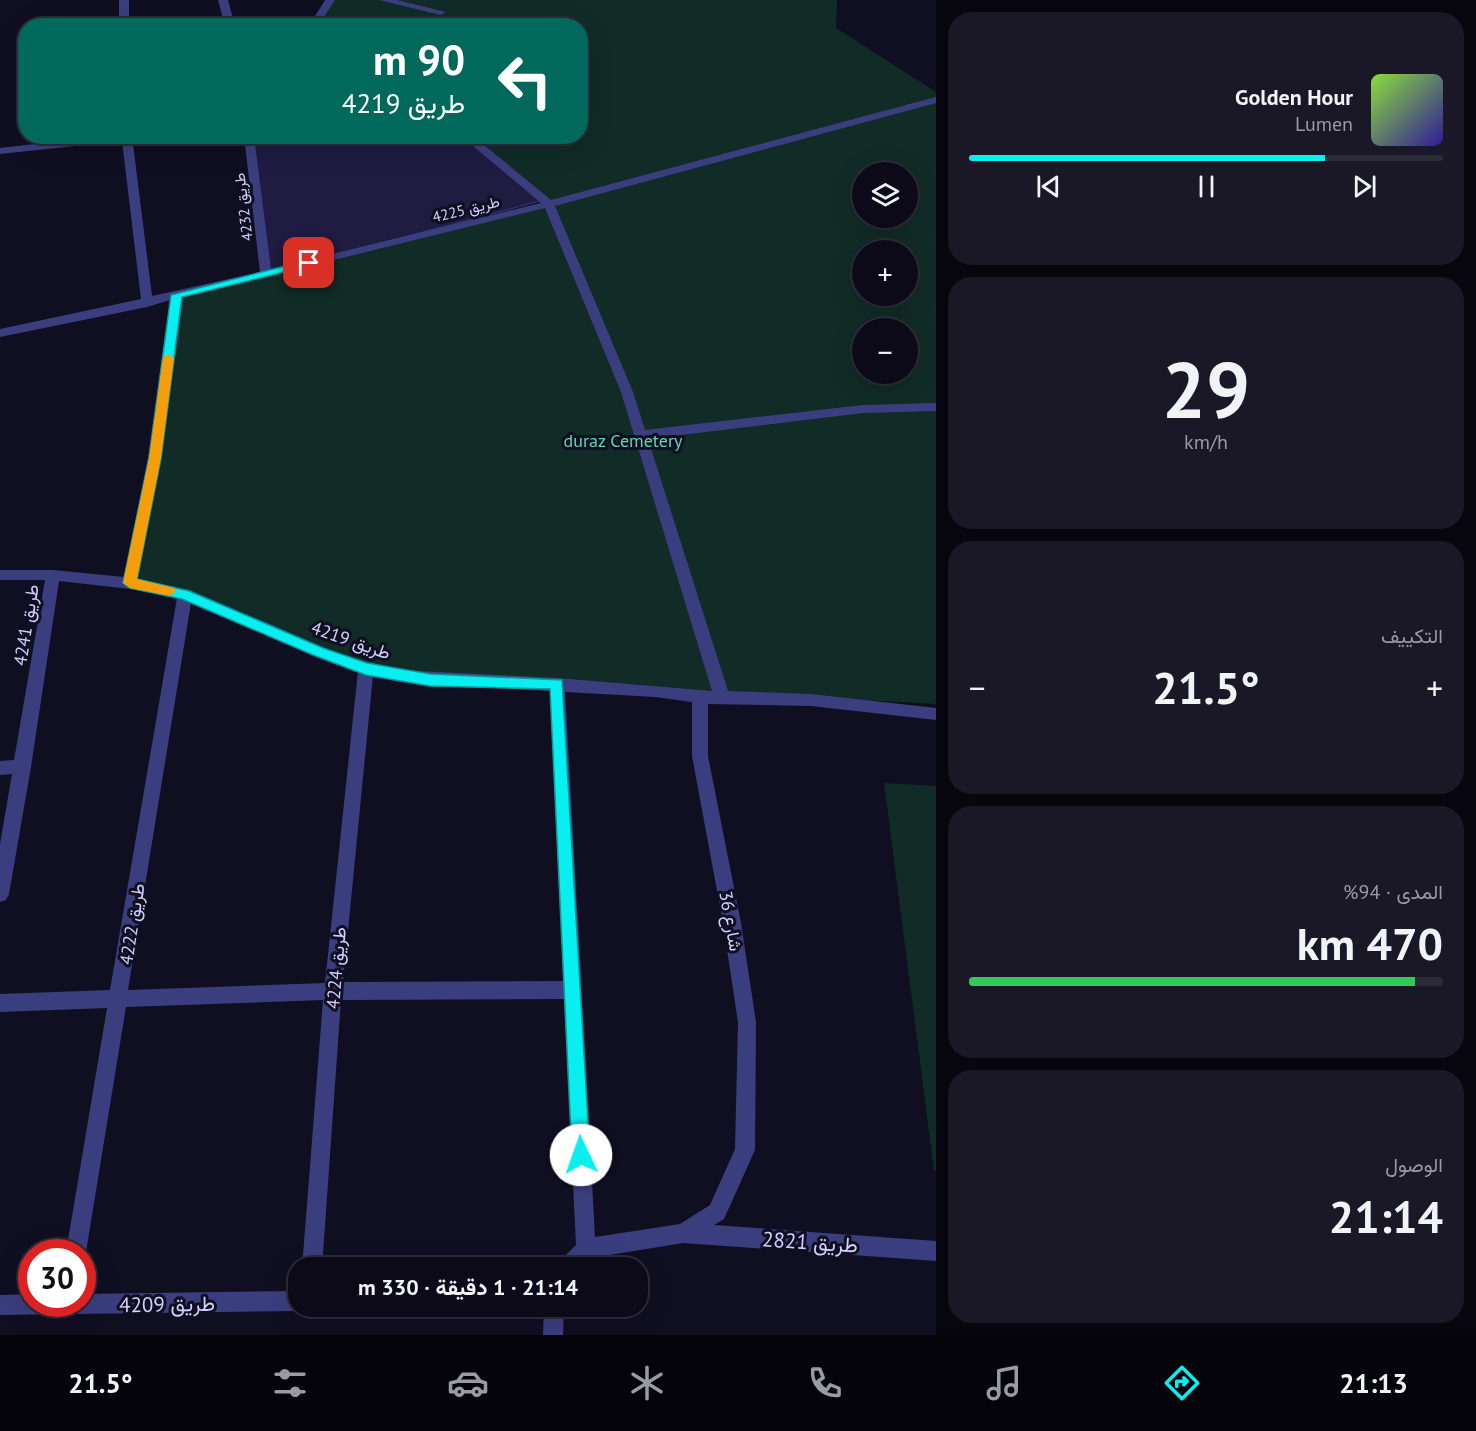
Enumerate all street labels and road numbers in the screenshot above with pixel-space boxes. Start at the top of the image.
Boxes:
street label: طريق 4232 [229,171,258,242]
street label: طريق 4225 [430,191,502,227]
street label: طريق 4241 [8,583,44,667]
street label: طريق 4219 [308,616,394,664]
street label: طريق 4222 [114,882,150,966]
street label: شارع 36 [713,889,748,953]
street label: طريق 4224 [321,926,351,1010]
street label: طريق 2821 [761,1225,859,1259]
street label: طريق 4209 [119,1290,215,1318]

